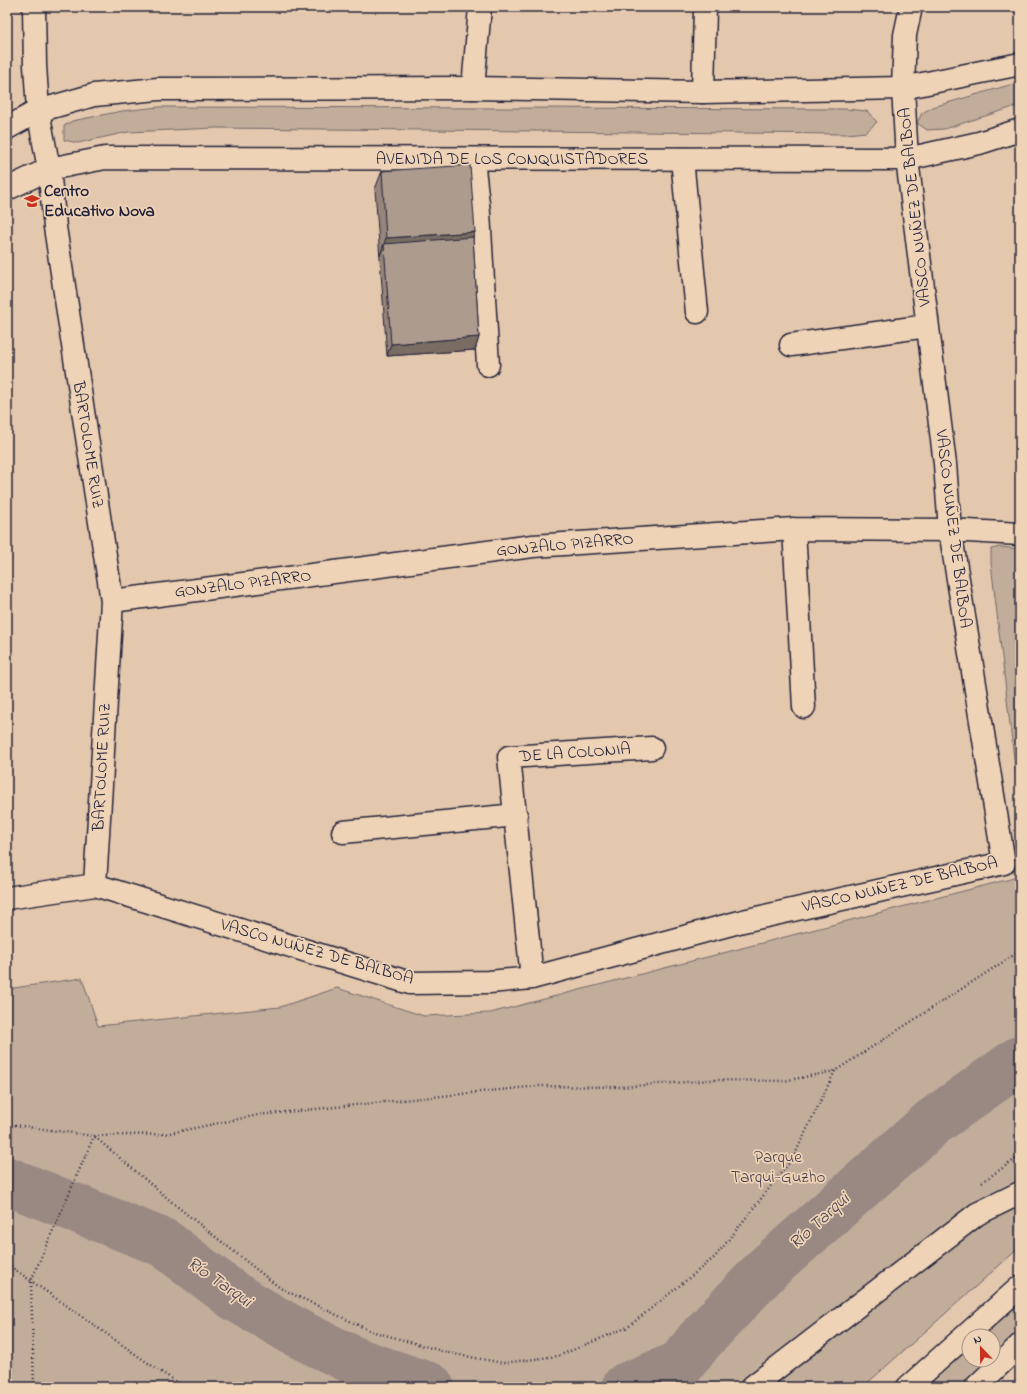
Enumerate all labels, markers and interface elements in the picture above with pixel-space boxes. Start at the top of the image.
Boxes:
street label: VASCO NUÑEZ DE BALBOA [892,106,938,309]
street label: AVENIDA DE LOS CONQUISTADORES [376,147,648,172]
place label: Centro Educativo Nova [44,179,155,224]
school or university icon: Centro Educativo Nova [23,192,41,210]
street label: BARTOLOME RUIZ [65,379,110,510]
street label: VASCO NUÑEZ DE BALBOA [928,427,978,630]
street label: GONZALO PIZARRO [495,527,635,563]
street label: GONZALO PIZARRO [173,563,313,605]
street label: BARTOLOME RUIZ [86,702,118,833]
street label: DE LA COLONIA [518,737,631,769]
street label: VASCO NUÑEZ DE BALBOA [799,850,1000,920]
street label: VASCO NUÑEZ DE BALBOA [217,912,416,992]
park label: Parque Tarqui-Guzho [731,1145,826,1190]
water label: Río Tarqui [784,1187,857,1256]
water label: Río Tarqui [181,1251,258,1316]
north arrow [961,1328,1001,1368]
text: N [971,1331,984,1348]

